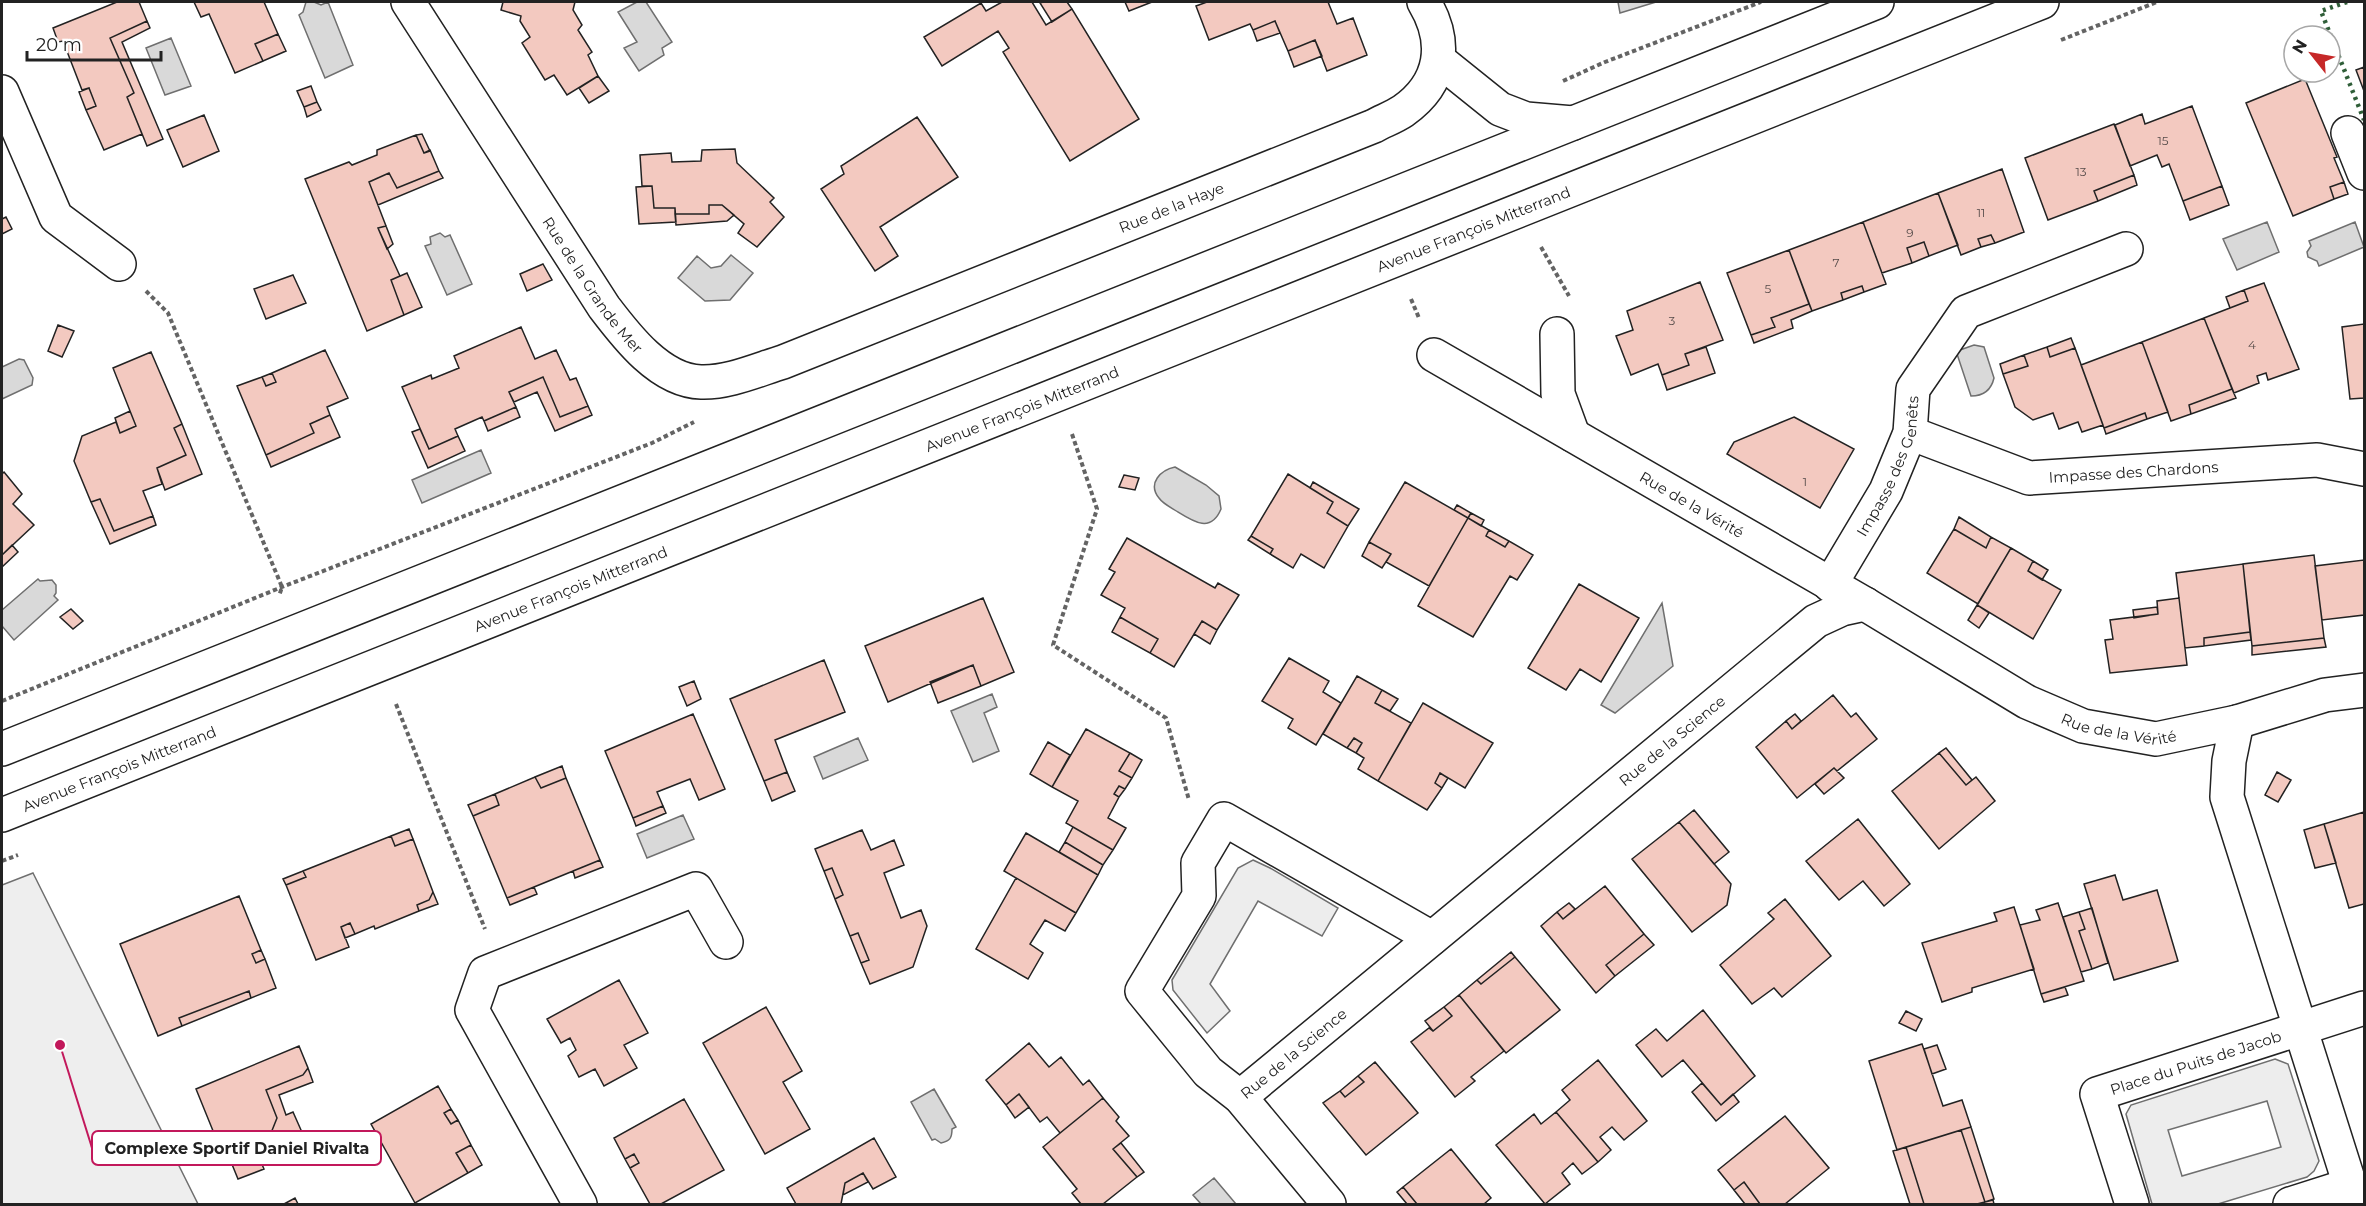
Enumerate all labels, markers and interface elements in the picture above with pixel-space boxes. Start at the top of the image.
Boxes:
scale bar [27,24,160,62]
north arrow [2282,24,2342,84]
text: 20 m [36,34,82,56]
text: N [2288,36,2311,57]
house number: 15 [2157,133,2169,148]
house number: 13 [2075,164,2087,179]
street label: Rue de la Haye [1116,177,1227,237]
street label: Avenue François Mitterrand [1374,181,1573,276]
house number: 11 [1977,205,1985,220]
street label: Rue de la Grande Mer [539,213,647,357]
house number: 9 [1906,225,1914,240]
house number: 7 [1832,255,1840,270]
house number: 5 [1765,281,1772,296]
house number: 3 [1669,313,1676,328]
house number: 4 [2248,337,2256,352]
street label: Avenue François Mitterrand [922,361,1122,456]
street label: Impasse des Genêts [1852,395,1922,540]
street label: Impasse des Chardons [2048,457,2219,486]
street label: Rue de la Vérité [1636,466,1748,542]
house number: 1 [1803,474,1807,489]
street label: Avenue François Mitterrand [471,541,670,636]
street label: Rue de la Science [1615,691,1729,790]
street label: Rue de la Vérité [2058,708,2178,749]
street label: Avenue François Mitterrand [19,721,219,815]
street label: Rue de la Science [1236,1004,1350,1102]
street label: Place du Puits de Jacob [2108,1026,2284,1099]
callout: Complexe Sportif Daniel Rivalta [92,1131,381,1165]
text: Complexe Sportif Daniel Rivalta [105,1139,369,1158]

